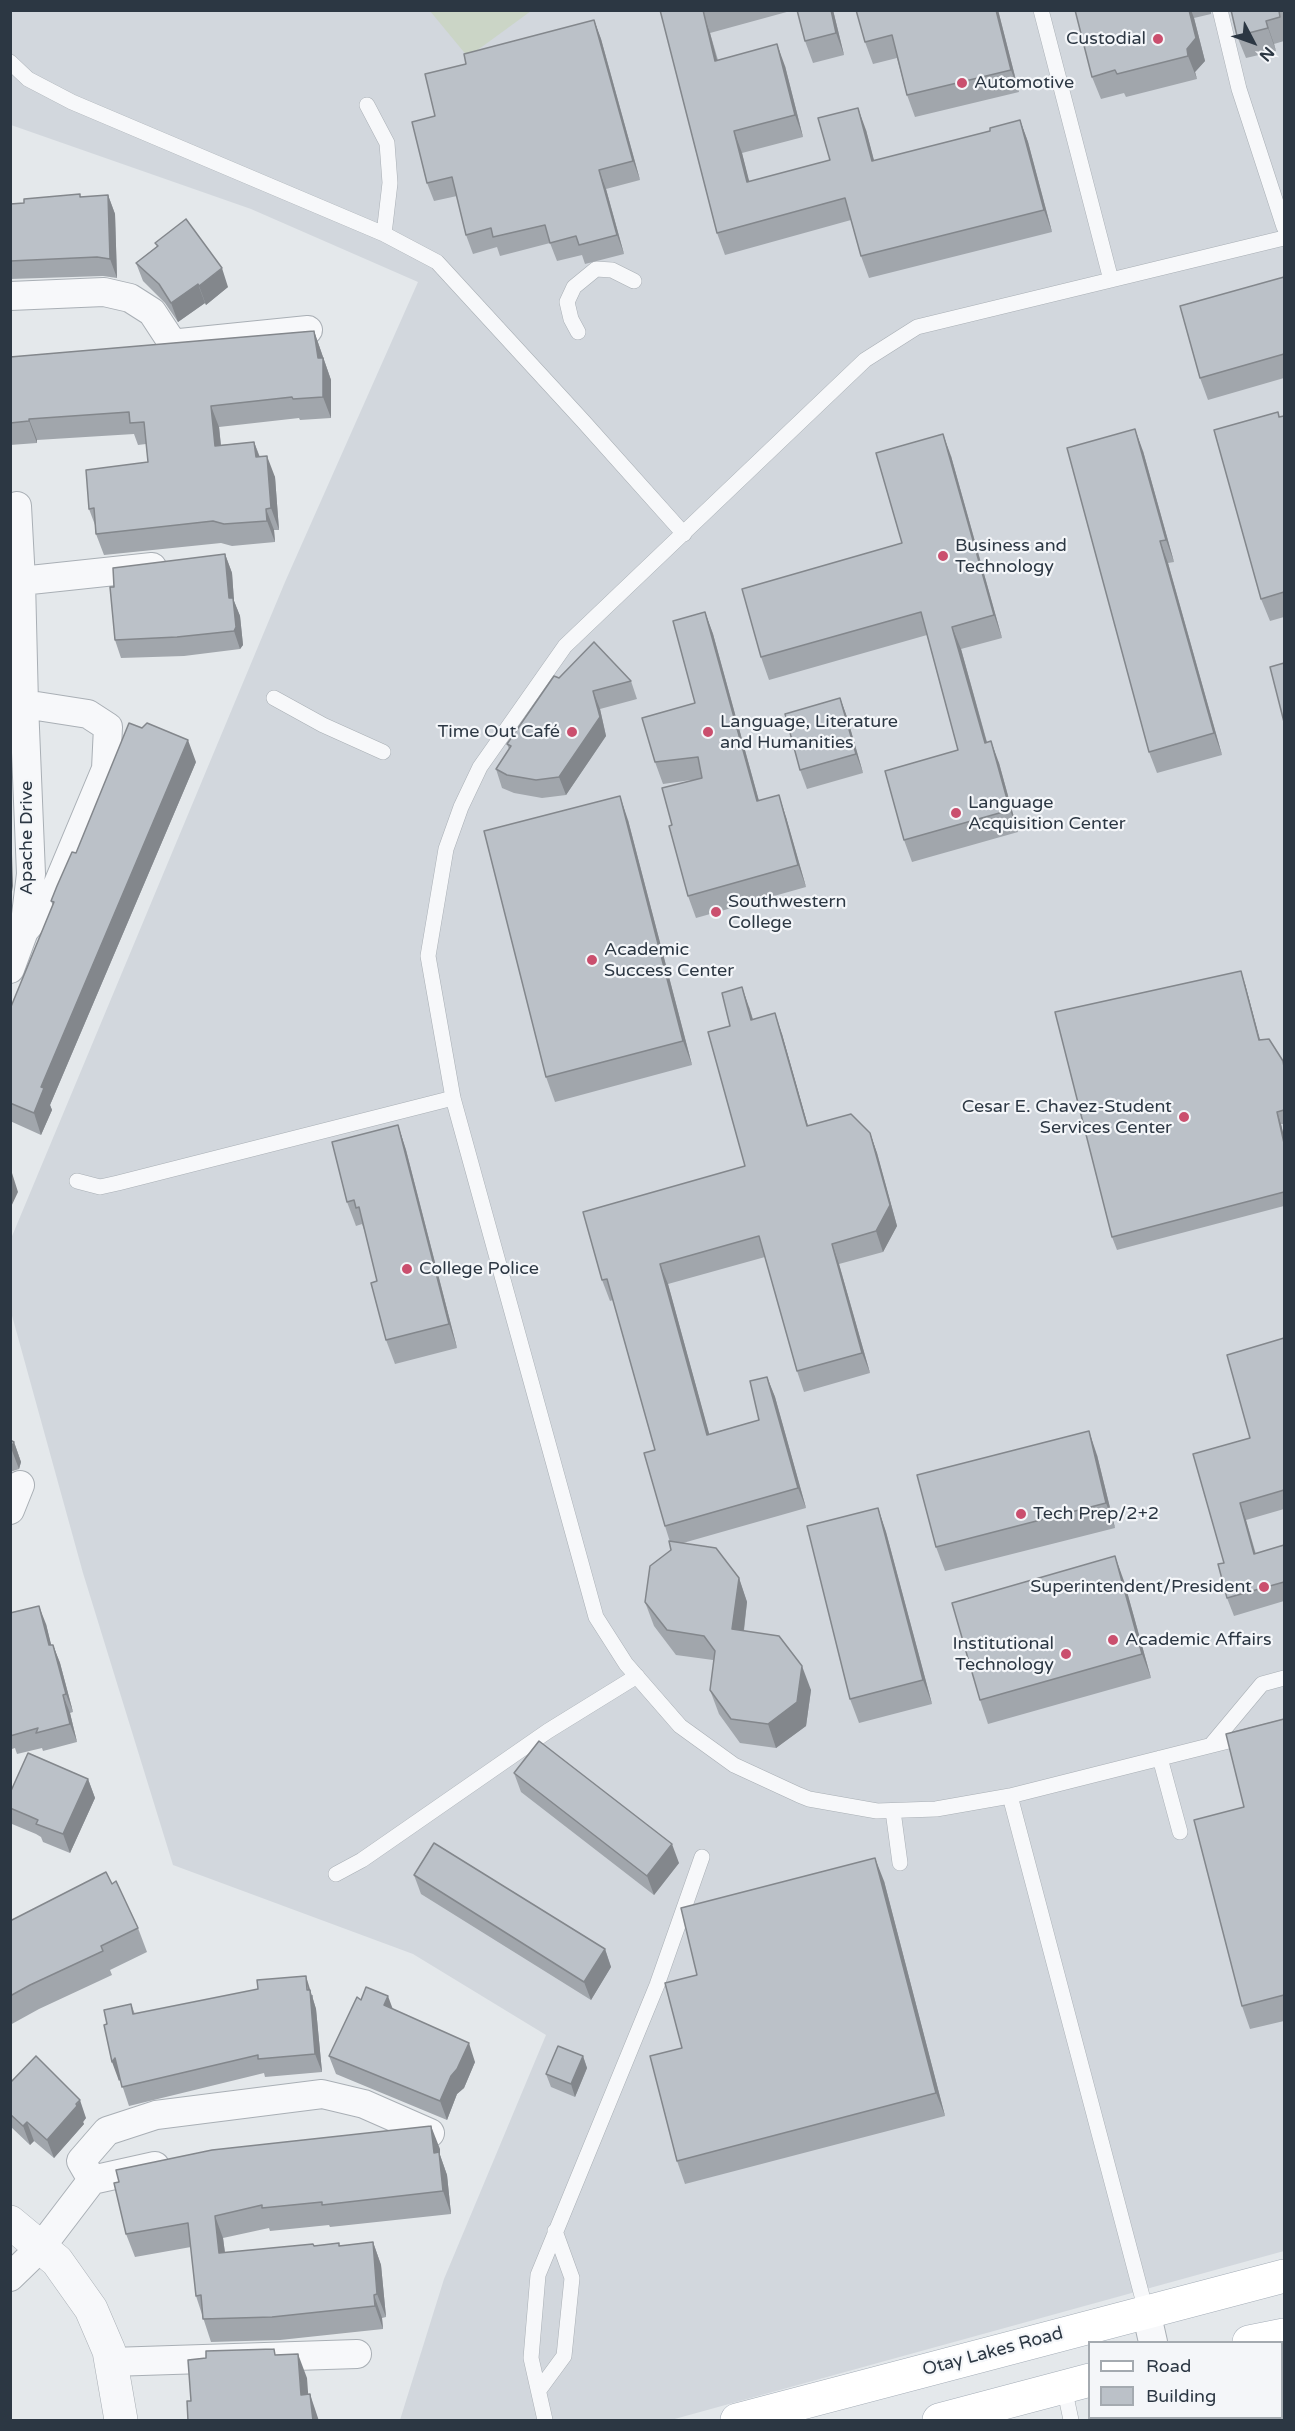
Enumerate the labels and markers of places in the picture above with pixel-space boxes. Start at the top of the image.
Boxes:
place label: Custodial [1066,28,1146,50]
marker: Custodial [1151,32,1165,46]
place label: Automotive [974,72,1074,94]
marker: Automotive [955,76,969,90]
place label: Business and Technology [955,535,1067,578]
marker: Business and Technology [936,549,950,563]
place label: Language, Literature and Humanities [720,711,898,754]
place label: Time Out Café [437,721,560,743]
marker: Time Out Café [565,725,579,739]
marker: Language, Literature and Humanities [701,725,715,739]
place label: Language Acquisition Center [968,792,1126,834]
marker: Language Acquisition Center [949,806,963,820]
place label: Southwestern College [728,891,846,934]
marker: Southwestern College [709,905,723,919]
place label: Academic Success Center [604,939,734,982]
marker: Academic Success Center [585,953,599,967]
place label: Cesar E. Chavez-Student Services Center [962,1096,1172,1138]
marker: Cesar E. Chavez-Student Services Center [1177,1110,1191,1124]
place label: College Police [419,1258,539,1280]
marker: College Police [400,1262,414,1276]
place label: Tech Prep/2+2 [1033,1503,1159,1525]
marker: Tech Prep/2+2 [1014,1507,1028,1521]
place label: Superintendent/President [1030,1576,1252,1598]
marker: Superintendent/President [1257,1580,1271,1594]
place label: Academic Affairs [1125,1629,1272,1651]
place label: Institutional Technology [952,1633,1054,1676]
marker: Academic Affairs [1106,1633,1120,1647]
marker: Institutional Technology [1059,1647,1073,1661]

